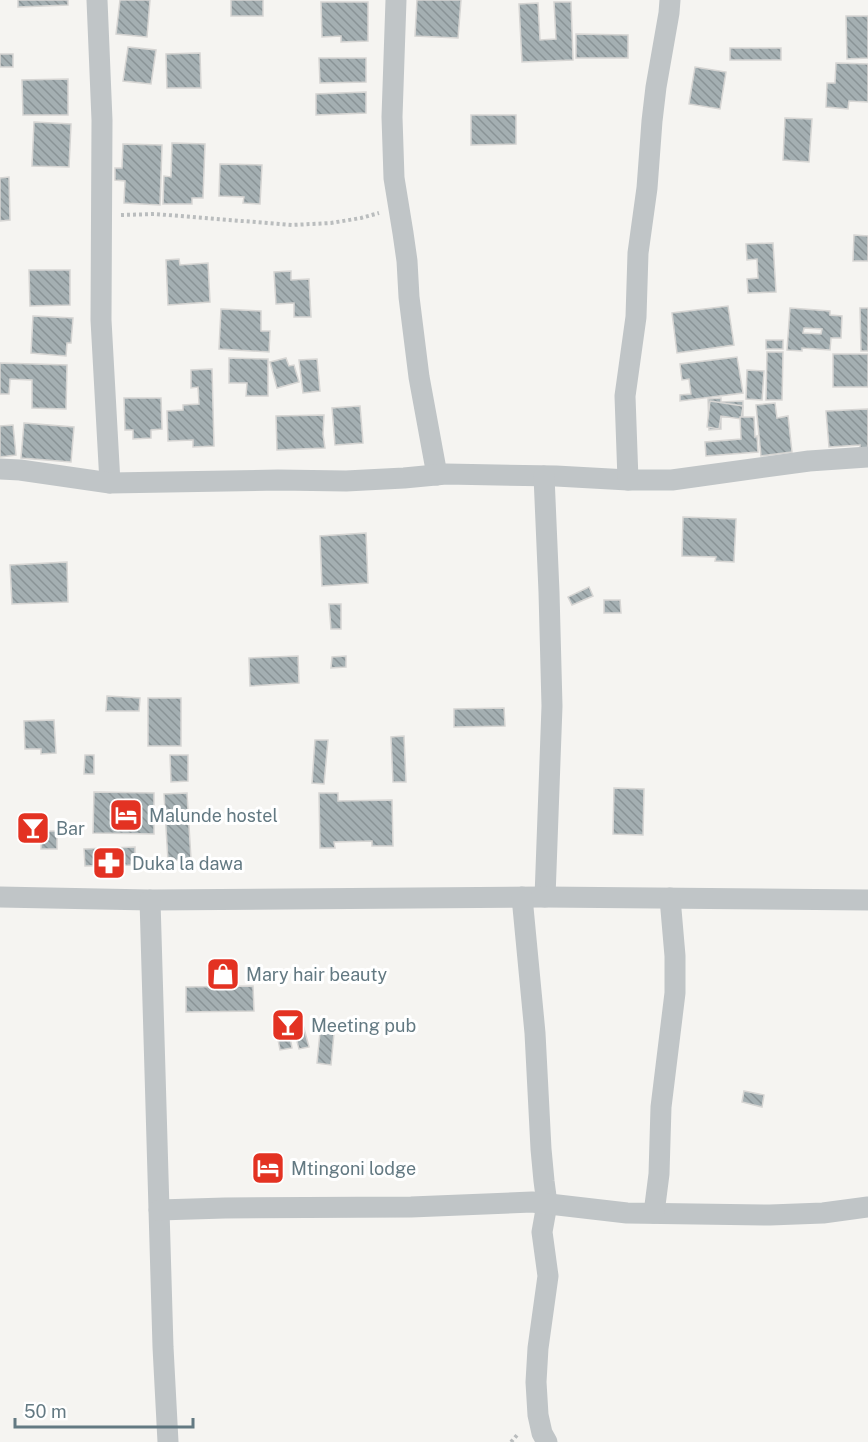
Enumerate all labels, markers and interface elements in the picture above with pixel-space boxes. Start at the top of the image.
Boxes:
hotel icon: Malunde hostel [108,797,144,833]
place label: Malunde hostel [149,805,278,826]
bar icon: Bar [15,810,51,846]
place label: Bar [56,818,85,839]
pharmacy icon: Duka la dawa [91,845,127,881]
place label: Duka la dawa [132,853,243,874]
shop icon: Mary hair beauty [205,956,241,992]
place label: Mary hair beauty [246,964,388,985]
bar icon: Meeting pub [270,1007,306,1043]
place label: Meeting pub [311,1015,416,1036]
hotel icon: Mtingoni lodge [250,1150,286,1186]
place label: Mtingoni lodge [291,1158,416,1179]
scale bar [15,1391,194,1429]
text: 50 m [24,1401,67,1422]

